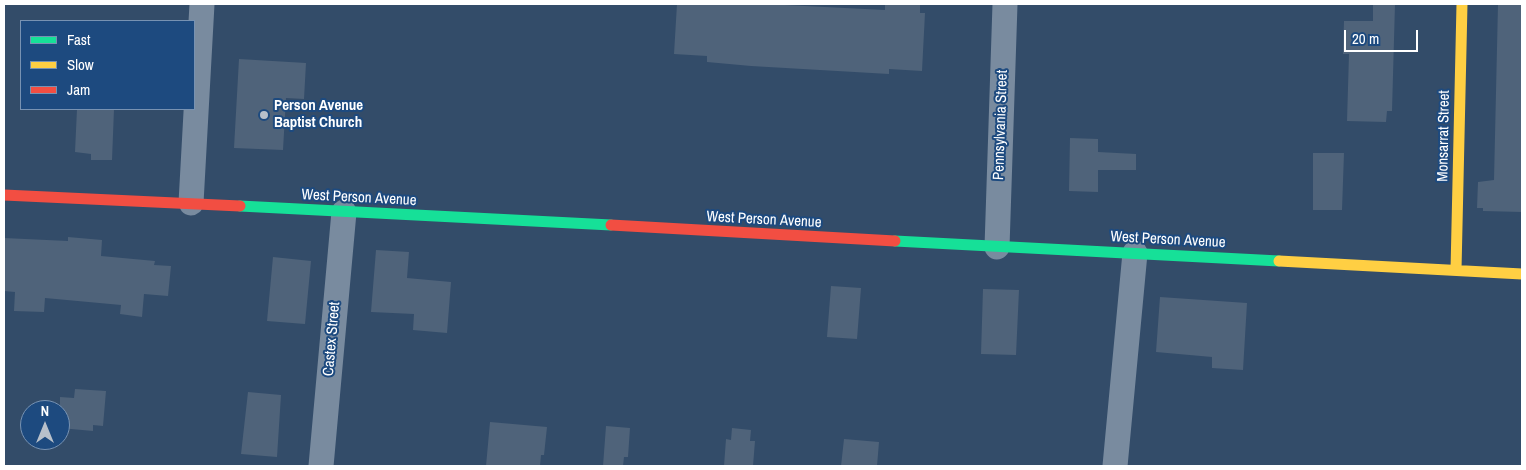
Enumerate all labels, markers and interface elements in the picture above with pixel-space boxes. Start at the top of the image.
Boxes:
legend [20,20,195,110]
scale bar [1346,20,1420,52]
text: 20 m [1352,28,1379,49]
text: Fast [67,29,90,50]
text: Slow [67,54,94,75]
street label: Pennsylvania Street [990,70,1012,180]
text: Jam [67,79,90,100]
street label: Monsarrat Street [1434,90,1454,182]
place label: Person Avenue Baptist Church [274,97,363,132]
marker: Person Avenue Baptist Church [258,109,270,121]
street label: West Person Avenue [301,186,417,210]
street label: West Person Avenue [706,208,822,232]
street label: West Person Avenue [1110,228,1226,252]
street label: Castex Street [320,301,344,377]
north arrow [20,400,70,450]
text: N [41,402,49,420]

